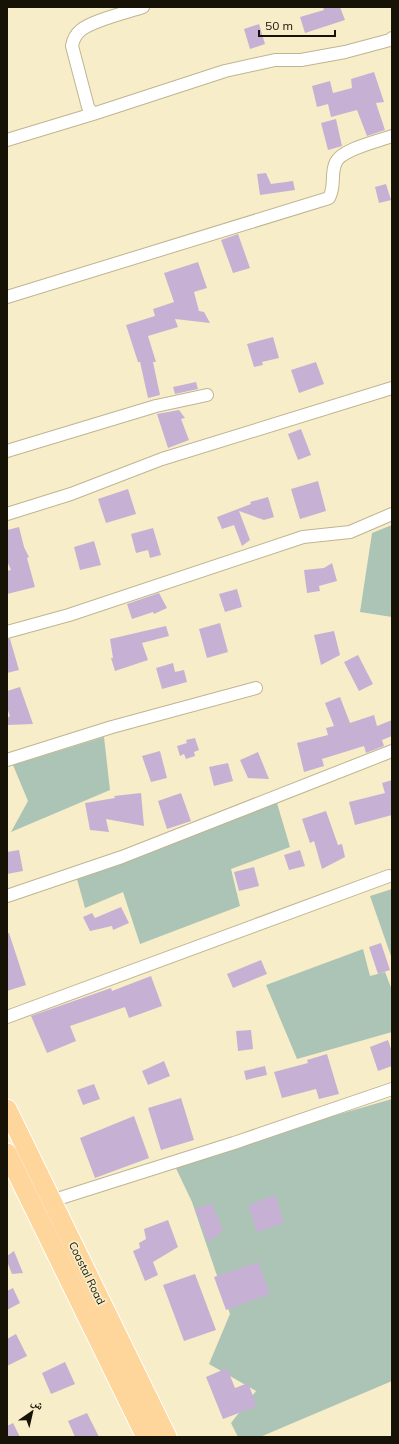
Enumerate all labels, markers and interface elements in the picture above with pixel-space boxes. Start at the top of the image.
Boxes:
scale bar [259,12,335,38]
text: 50 m [265,18,293,33]
street label: Coastal Road [66,1239,108,1307]
north arrow [12,1392,52,1432]
text: ش [28,1395,47,1414]

